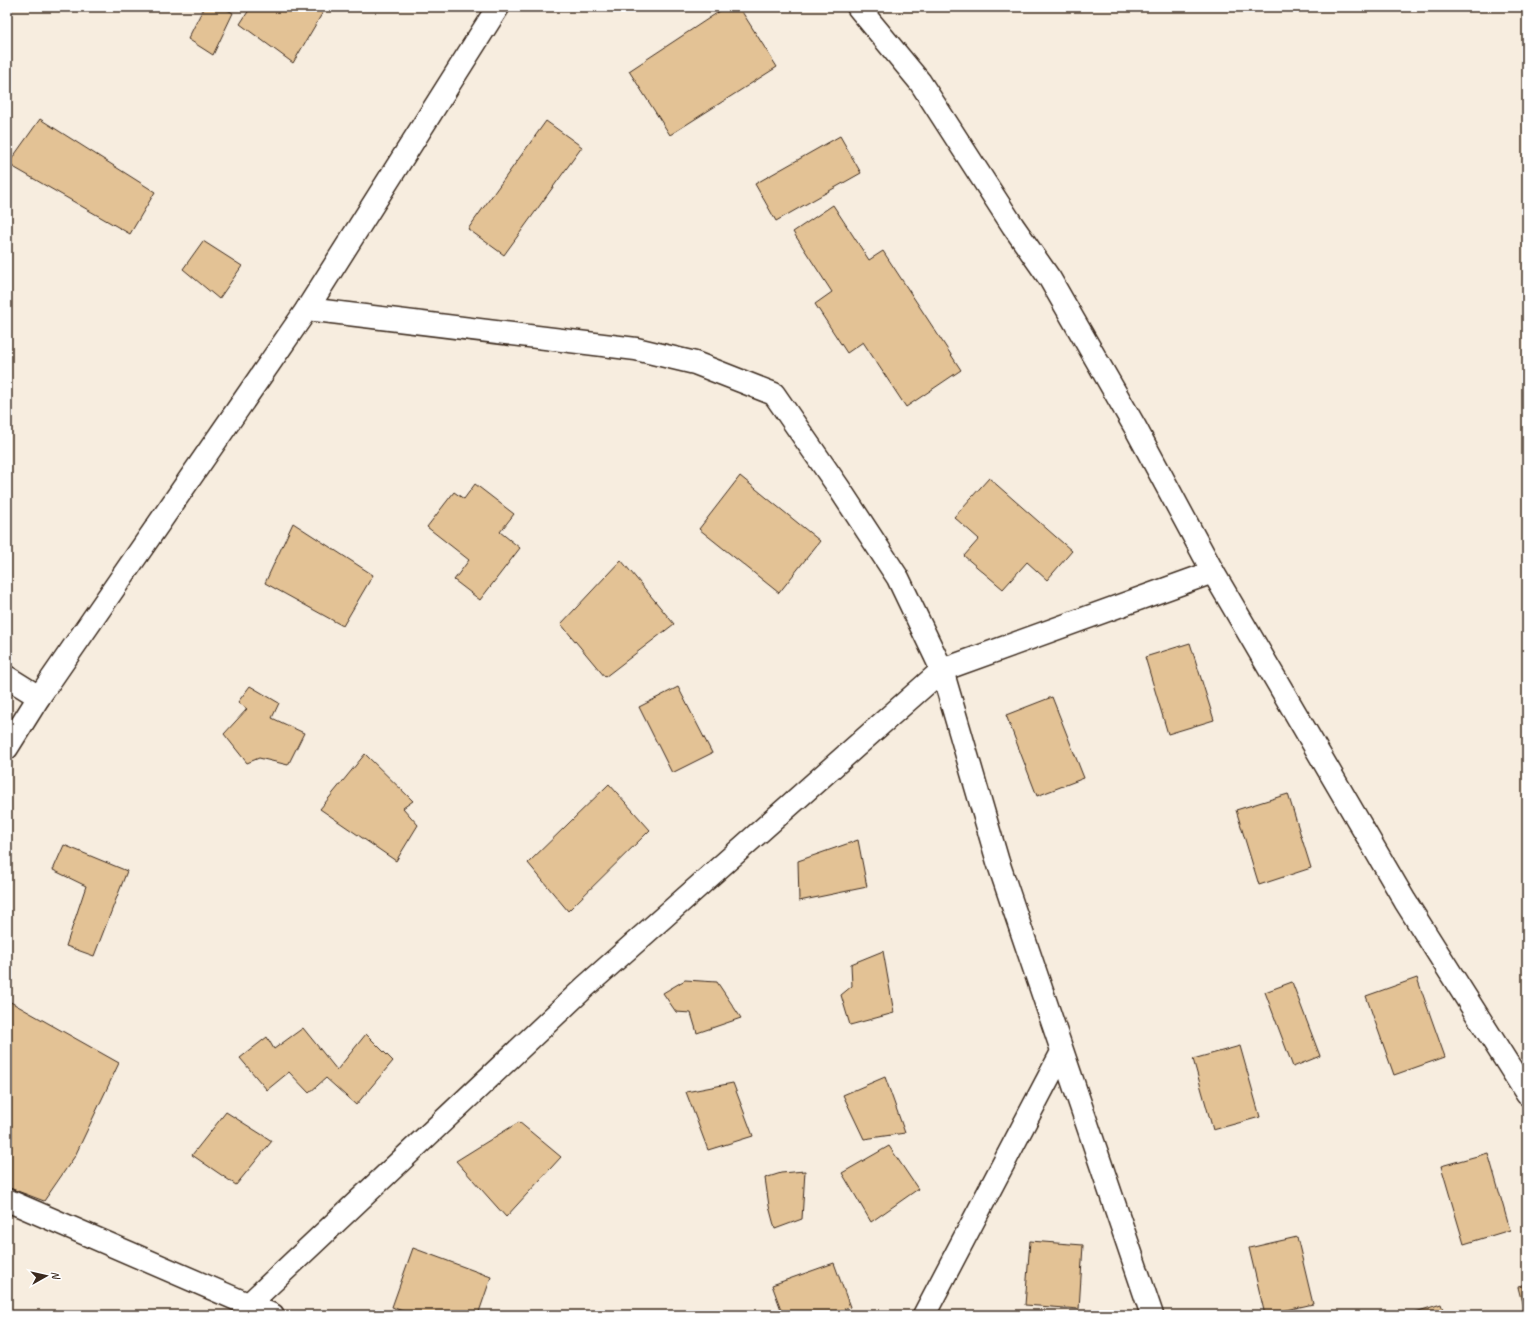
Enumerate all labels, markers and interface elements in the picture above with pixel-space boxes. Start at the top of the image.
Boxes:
north arrow [26,1256,66,1296]
text: N [48,1270,64,1281]

